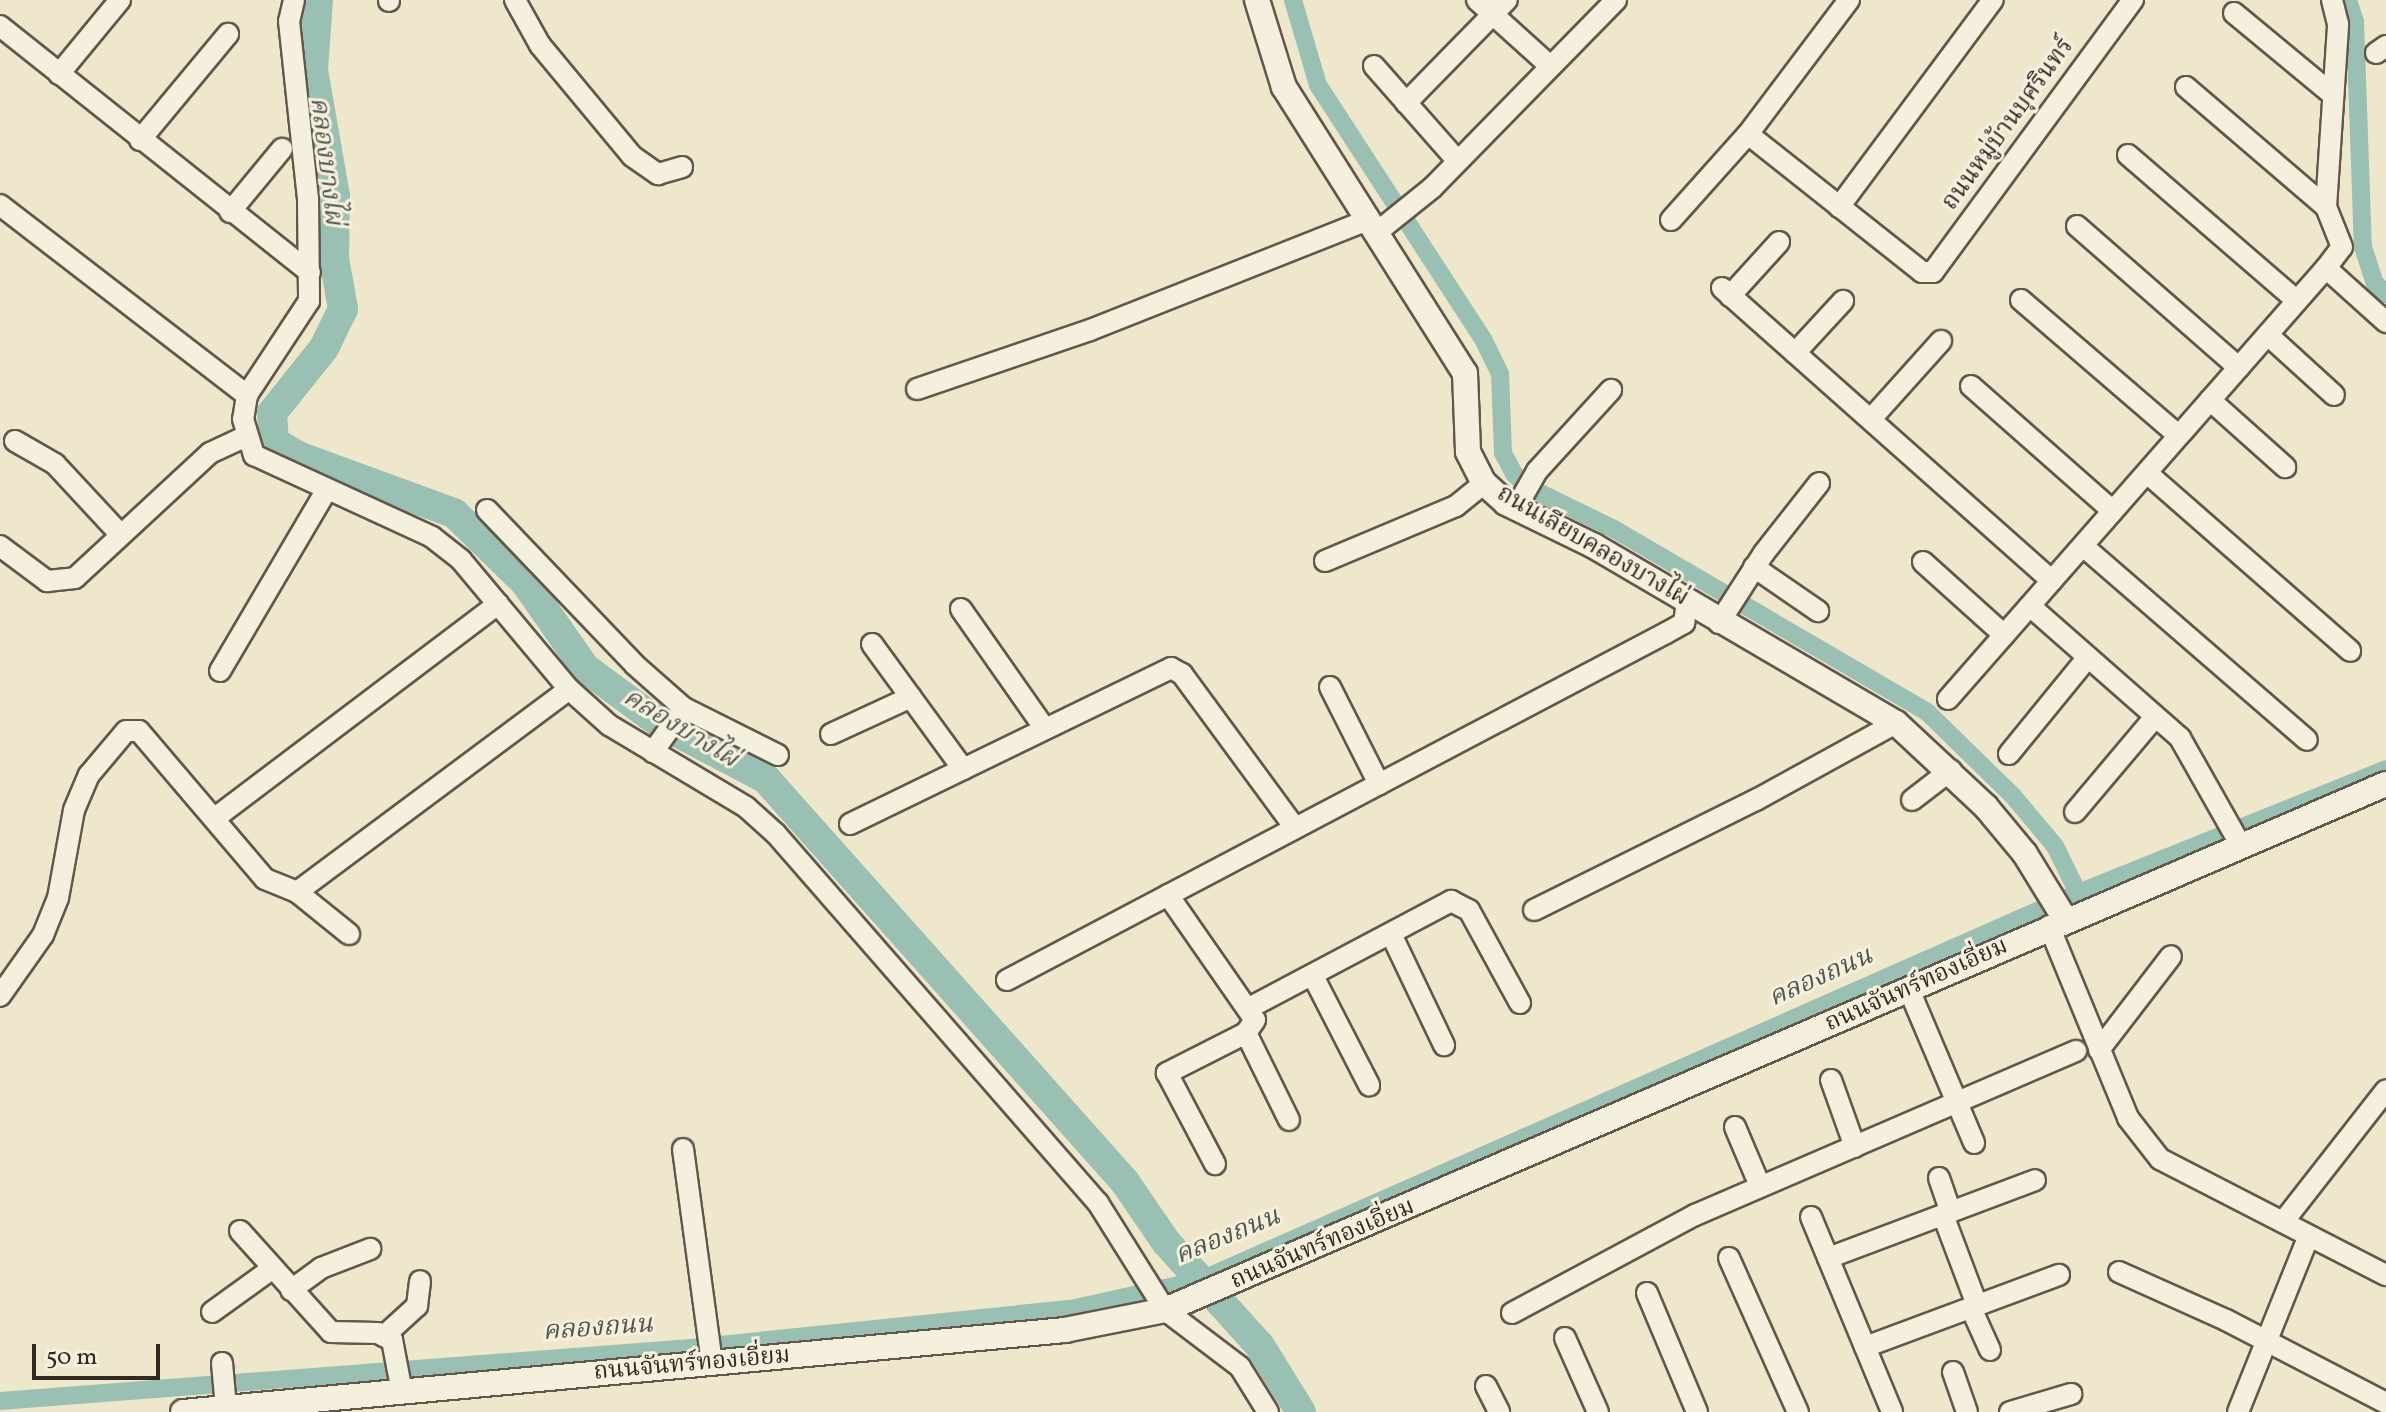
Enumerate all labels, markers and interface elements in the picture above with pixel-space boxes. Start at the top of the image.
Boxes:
street label: ถนนหมู่บ้านบุศรินทร์ [1937,33,2081,217]
water label: คลองบางไผ่ [302,95,348,227]
street label: ถนนเลียบคลองบางไผ่ [1491,480,1693,614]
water label: คลองบางไผ่ [617,683,743,775]
street label: ถนนจันทร์ทองเอี่ยม [1821,933,2013,1039]
water label: คลองถนน [1764,941,1878,1015]
street label: ถนนจันทร์ทองเอี่ยม [1227,1193,1419,1297]
water label: คลองถนน [1171,1202,1285,1272]
water label: คลองถนน [542,1310,654,1348]
scale bar [36,1328,164,1378]
text: 50 m [46,1341,98,1375]
street label: ถนนจันทร์ทองเอี่ยม [593,1342,791,1388]

